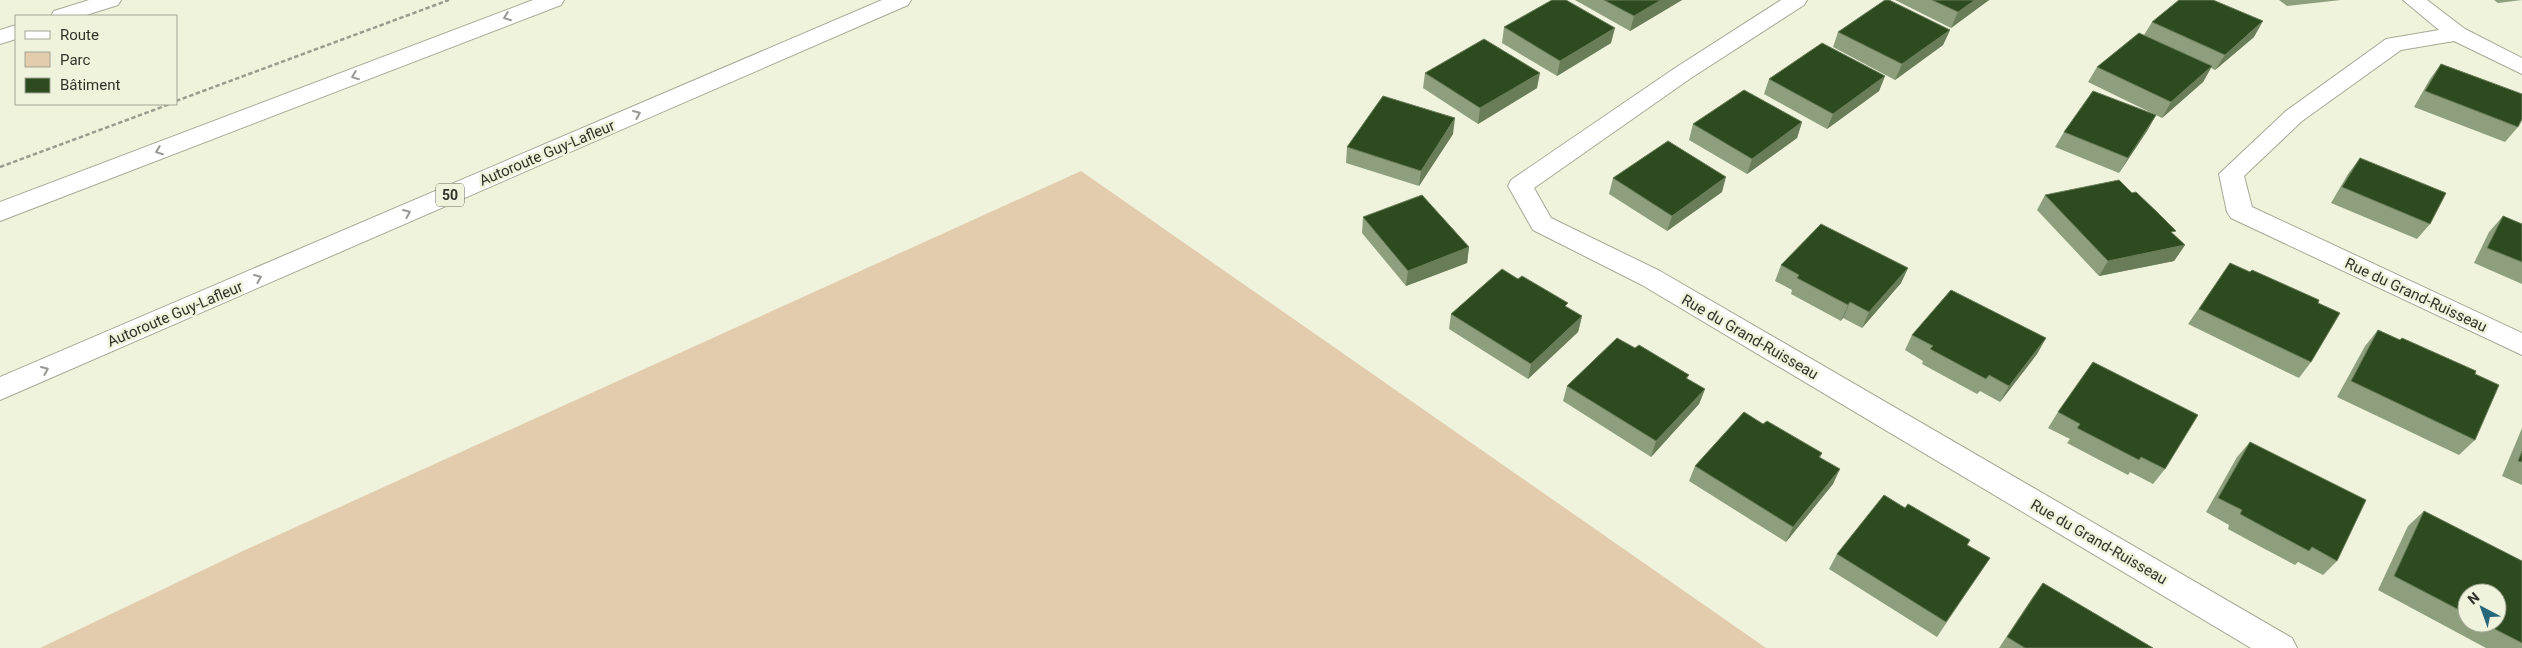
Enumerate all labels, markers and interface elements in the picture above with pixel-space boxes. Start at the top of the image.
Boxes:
one-way arrow [503,11,512,22]
legend [15,15,178,105]
text: Route [60,26,99,44]
text: Parc [60,51,90,69]
one-way arrow [352,70,360,80]
text: Bâtiment [60,76,120,94]
one-way arrow [632,109,641,120]
street label: Autoroute Guy-Lafleur [477,116,617,190]
one-way arrow [156,145,164,155]
road number: 50 [436,184,464,206]
one-way arrow [402,209,411,220]
street label: Rue du Grand-Ruisseau [2342,254,2490,336]
one-way arrow [253,273,262,284]
street label: Autoroute Guy-Lafleur [105,277,245,351]
street label: Rue du Grand-Ruisseau [1679,291,1821,383]
one-way arrow [40,365,49,376]
street label: Rue du Grand-Ruisseau [2028,496,2170,588]
north arrow [2457,583,2507,633]
text: N [2464,589,2482,607]

